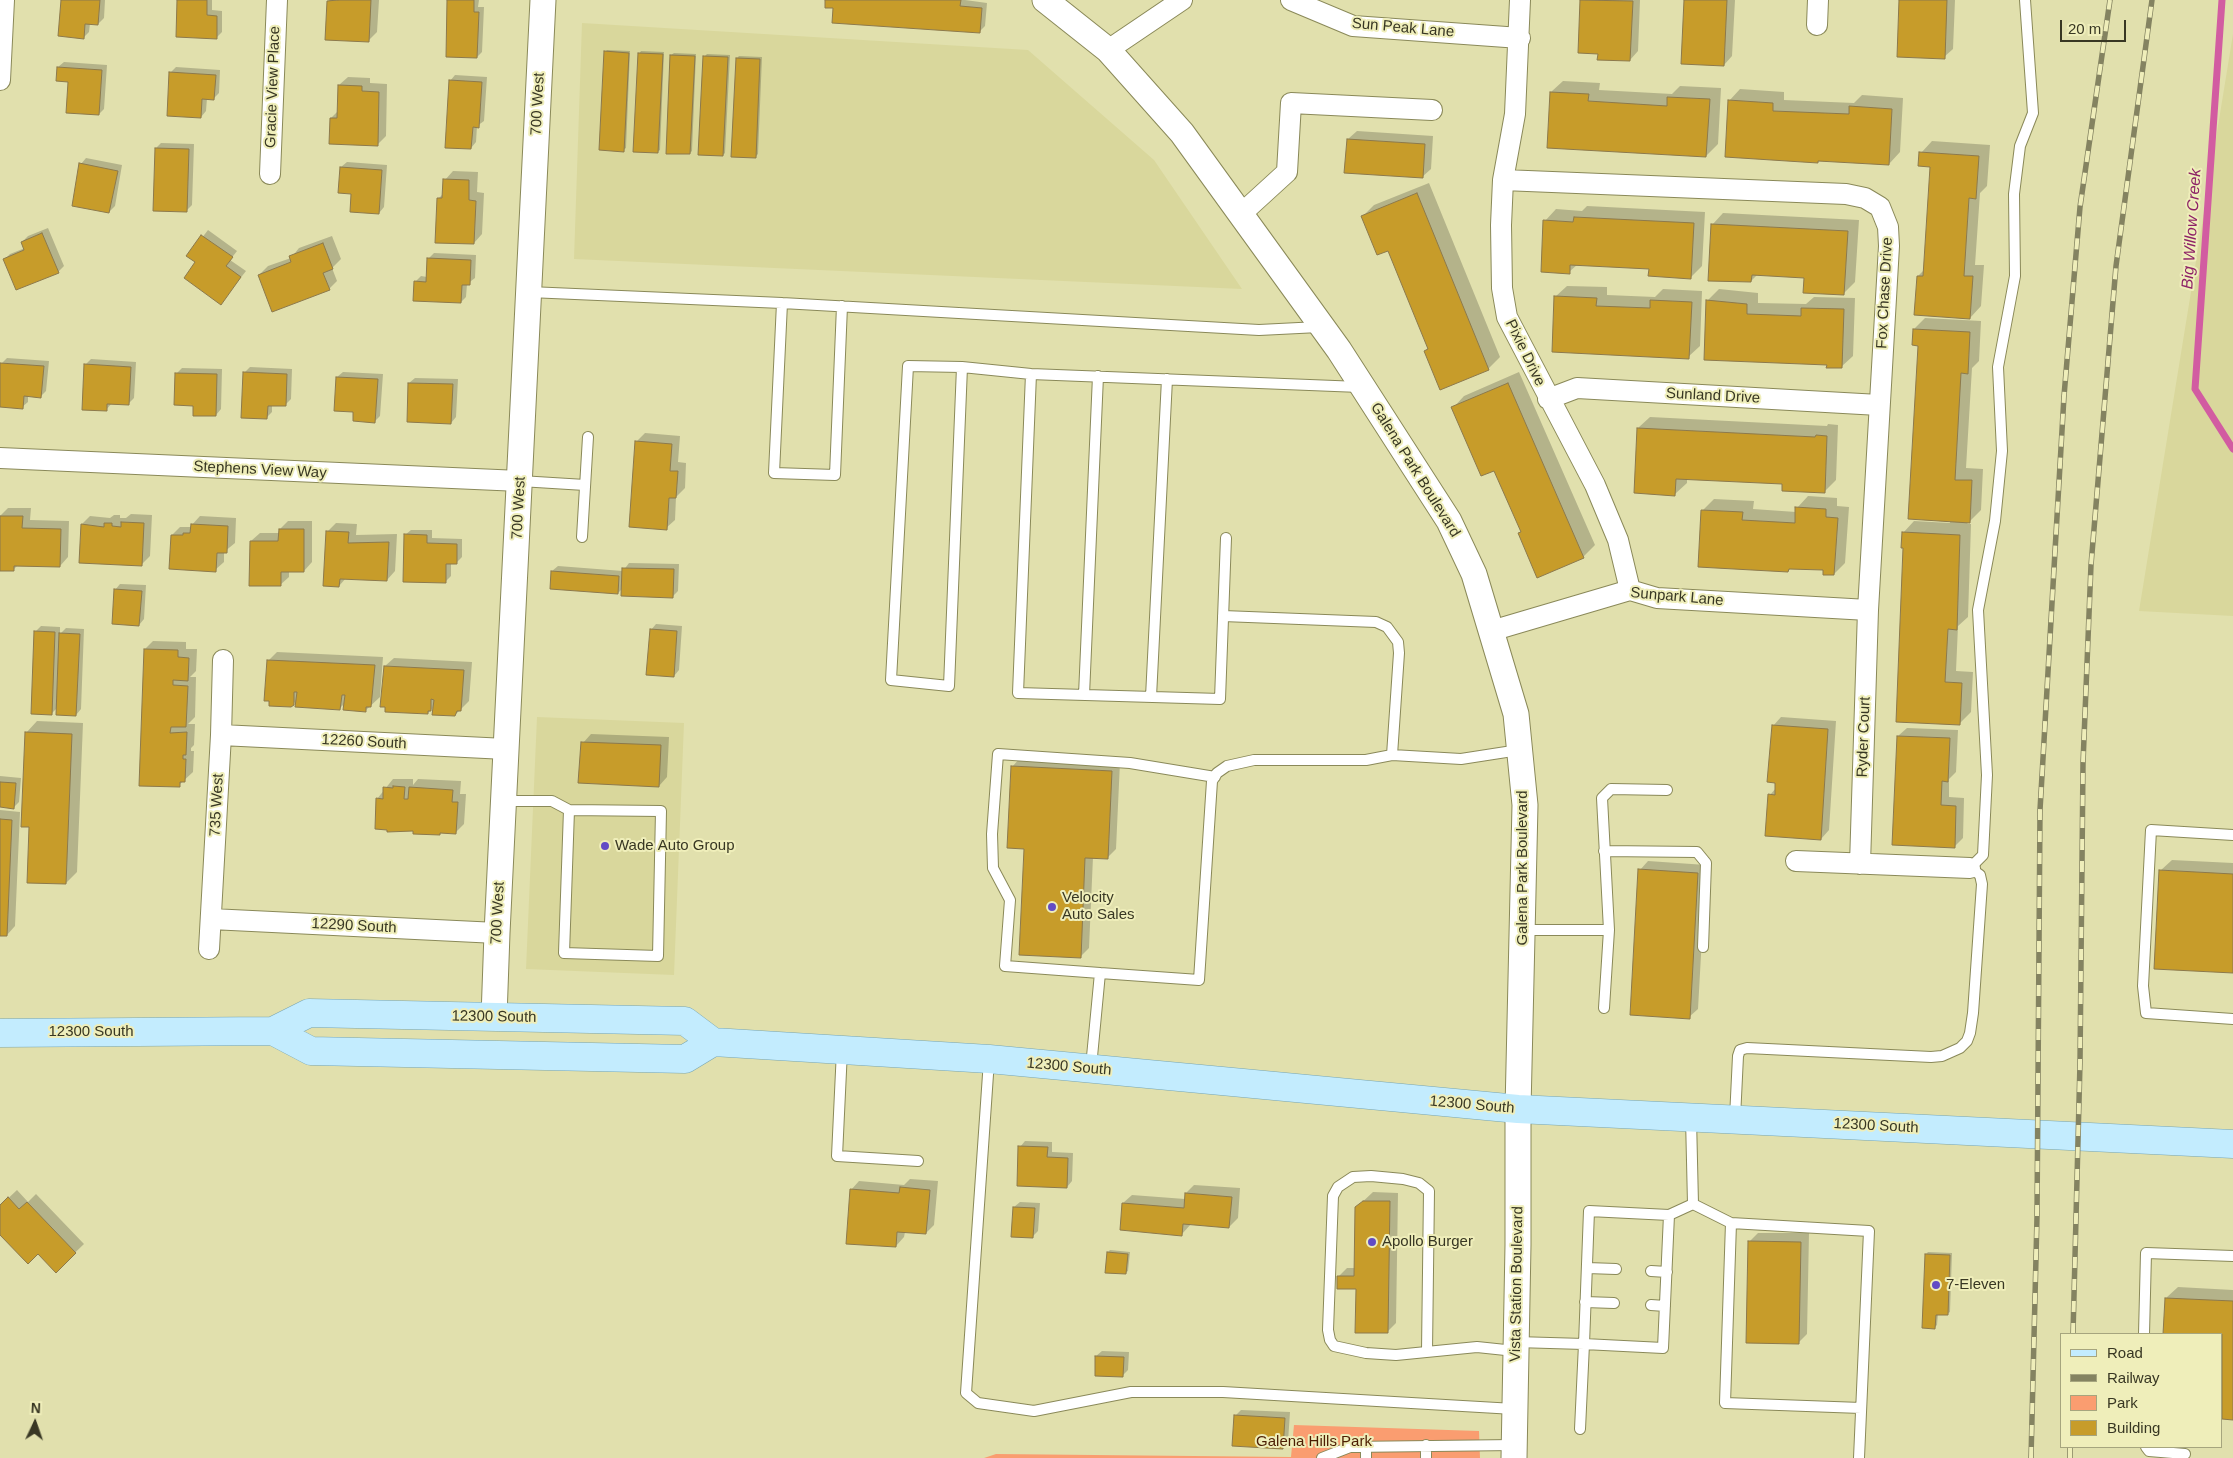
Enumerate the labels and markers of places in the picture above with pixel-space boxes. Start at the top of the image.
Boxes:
place label: Wade Auto Group [615,837,735,855]
marker: Wade Auto Group [599,840,611,852]
place label: Velocity Auto Sales [1062,889,1135,924]
marker: Velocity Auto Sales [1046,901,1058,913]
place label: Apollo Burger [1382,1233,1473,1251]
marker: Apollo Burger [1366,1236,1378,1248]
place label: 7-Eleven [1946,1276,2005,1294]
marker: 7-Eleven [1930,1279,1942,1291]

